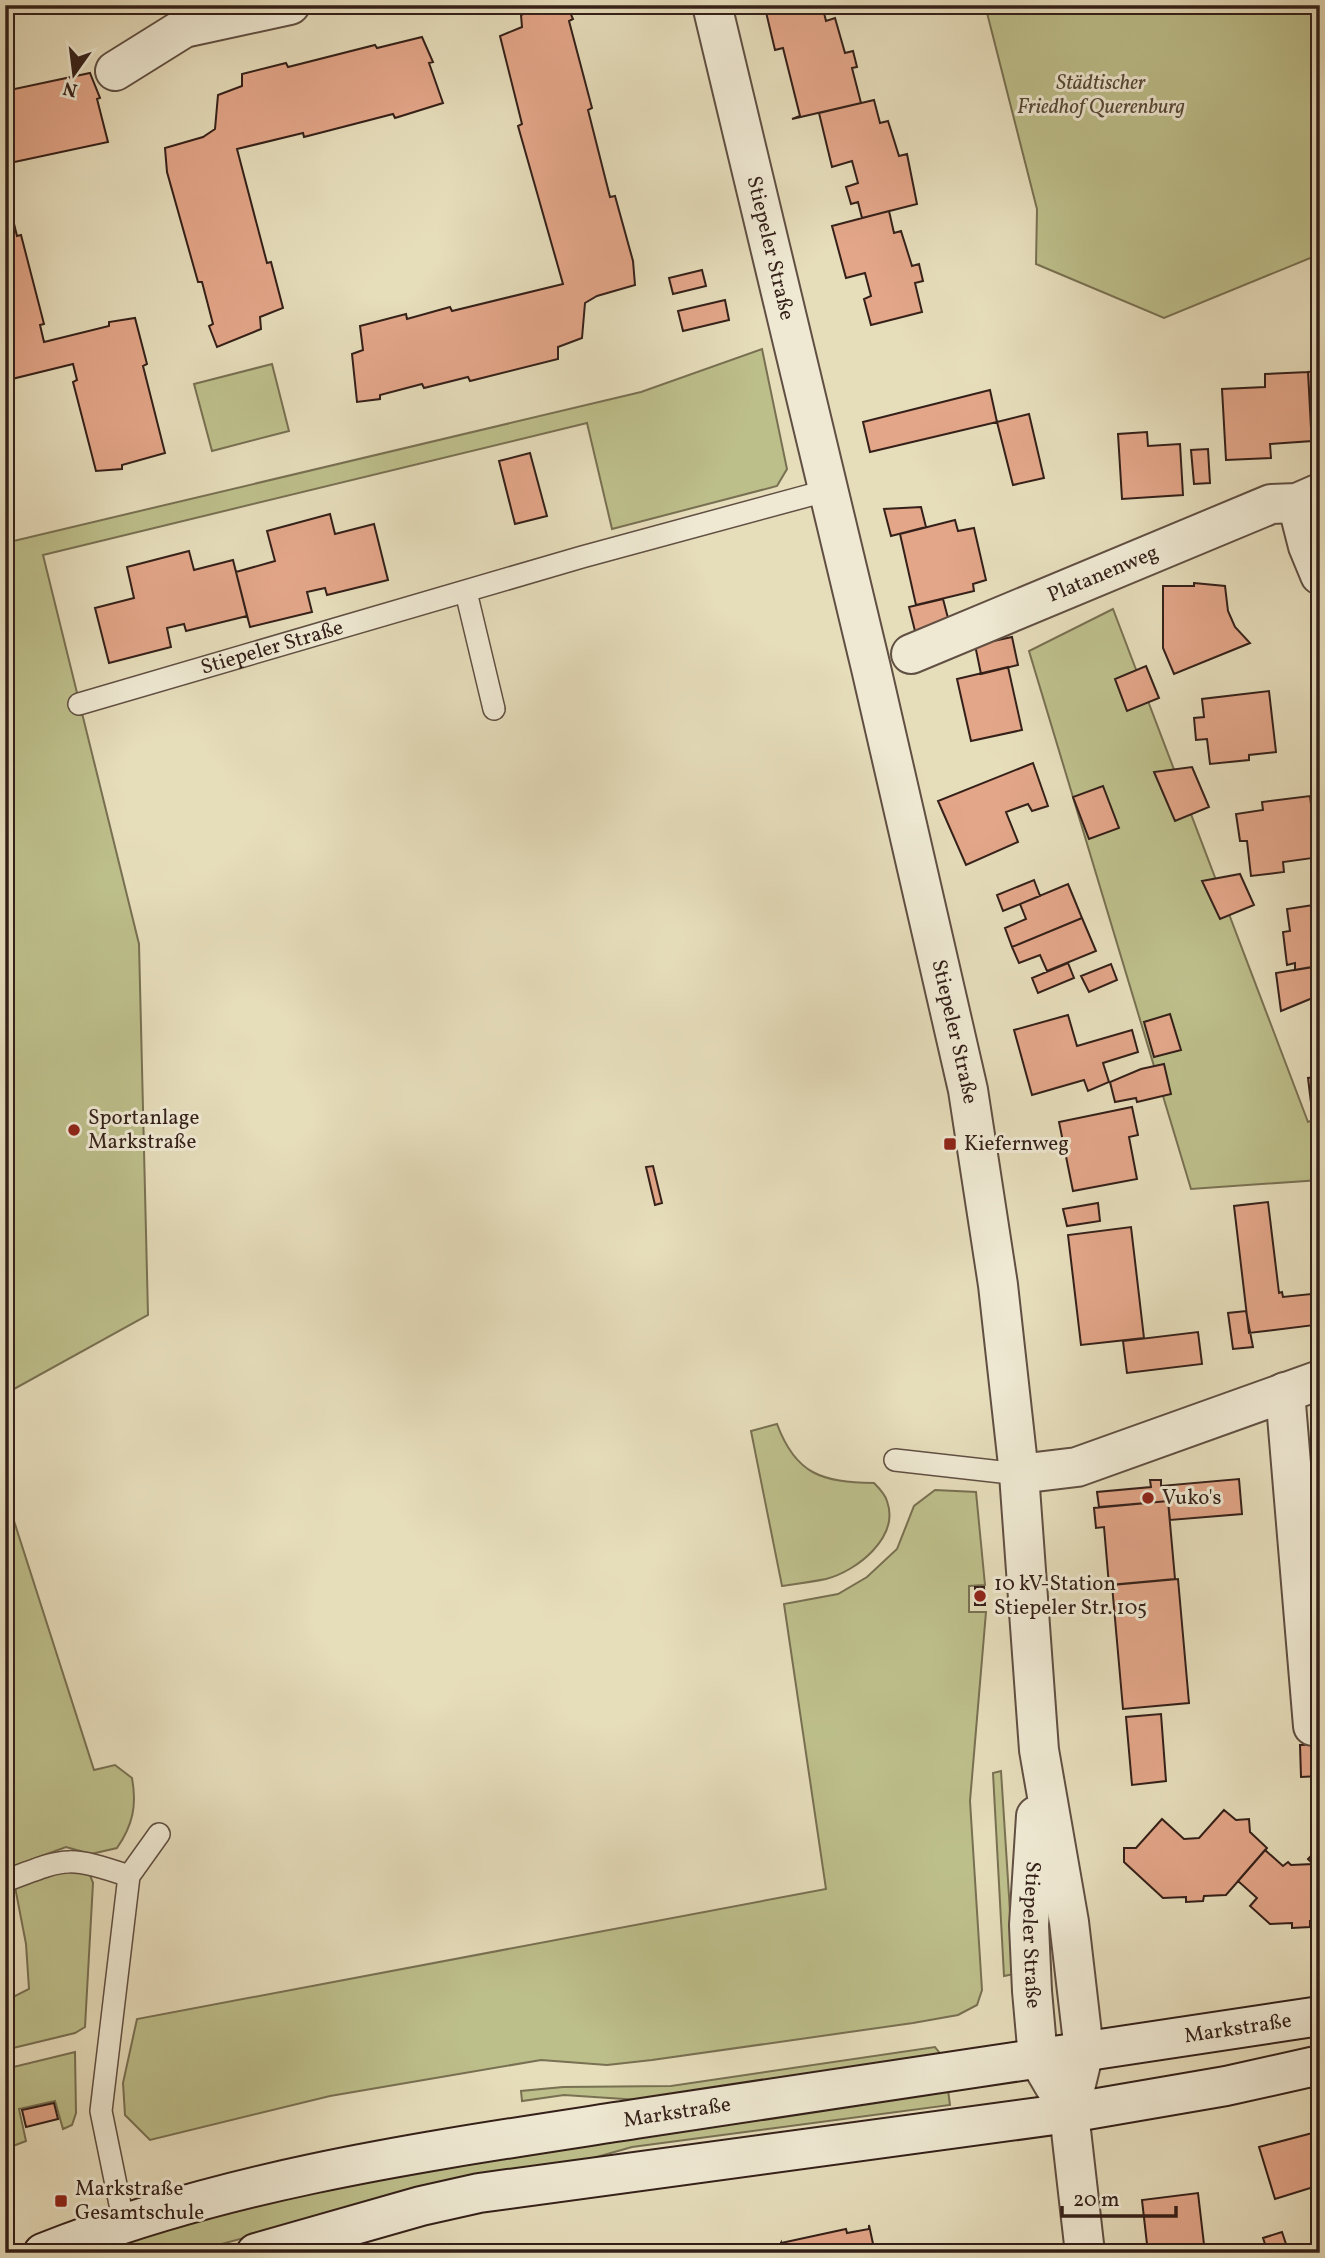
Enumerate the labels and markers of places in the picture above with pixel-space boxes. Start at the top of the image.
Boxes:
place label: Sportanlage Markstraße [88,1104,199,1157]
marker: Sportanlage Markstraße [66,1122,82,1138]
place label: Kiefernweg [964,1130,1069,1159]
marker: Kiefernweg [942,1136,958,1152]
place label: Vuko's [1162,1484,1222,1513]
marker: Vuko's [1140,1490,1156,1506]
place label: 10 kV-Station Stiepeler Str. 105 [994,1570,1147,1623]
marker: 10 kV-Station Stiepeler Str. 105 [972,1588,988,1604]
place label: Markstraße Gesamtschule [75,2175,204,2228]
marker: Markstraße Gesamtschule [53,2193,69,2209]

